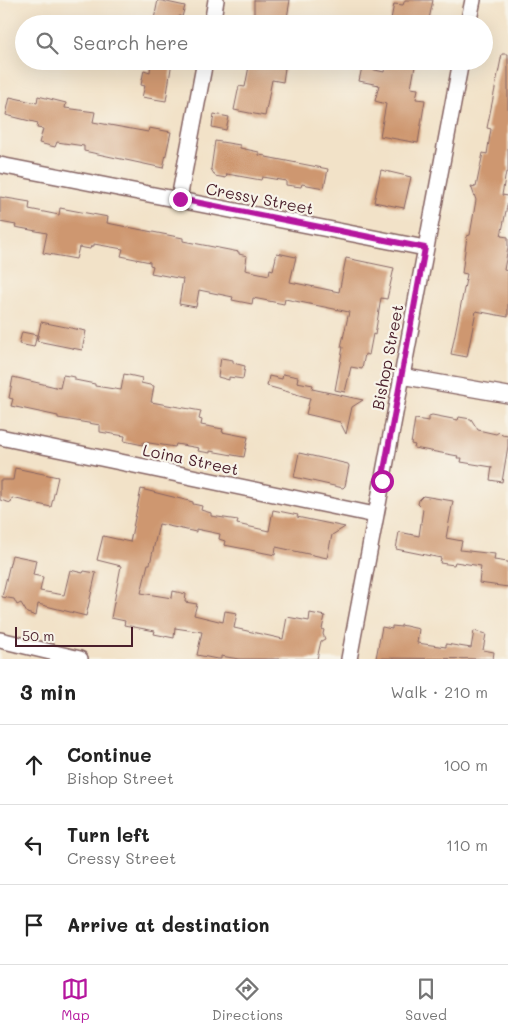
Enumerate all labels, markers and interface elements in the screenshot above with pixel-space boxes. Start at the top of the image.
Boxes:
search box [15,15,493,70]
icon: search [33,29,61,57]
text: Search here [73,30,189,55]
street label: Cressy Street [204,177,316,219]
route end [169,188,192,211]
street label: Bishop Street [366,302,408,412]
street label: Loina Street [141,439,241,479]
route start [371,470,394,493]
scale bar [15,624,132,647]
text: 50 m [22,626,54,645]
text: 3 min [20,678,76,705]
text: Walk · 210 m [390,681,488,702]
text: Continue [67,742,152,767]
icon: ahead [20,751,48,779]
text: 100 m [443,754,488,775]
text: Bishop Street [67,767,174,788]
text: Turn left [67,822,150,847]
icon: left [20,831,48,859]
text: 110 m [446,834,488,855]
text: Cressy Street [67,847,176,868]
icon: arrive [20,911,48,939]
text: Arrive at destination [67,912,270,937]
tab: Map [61,975,90,1024]
tab: Directions [212,975,283,1024]
tab: Saved [405,975,447,1024]

